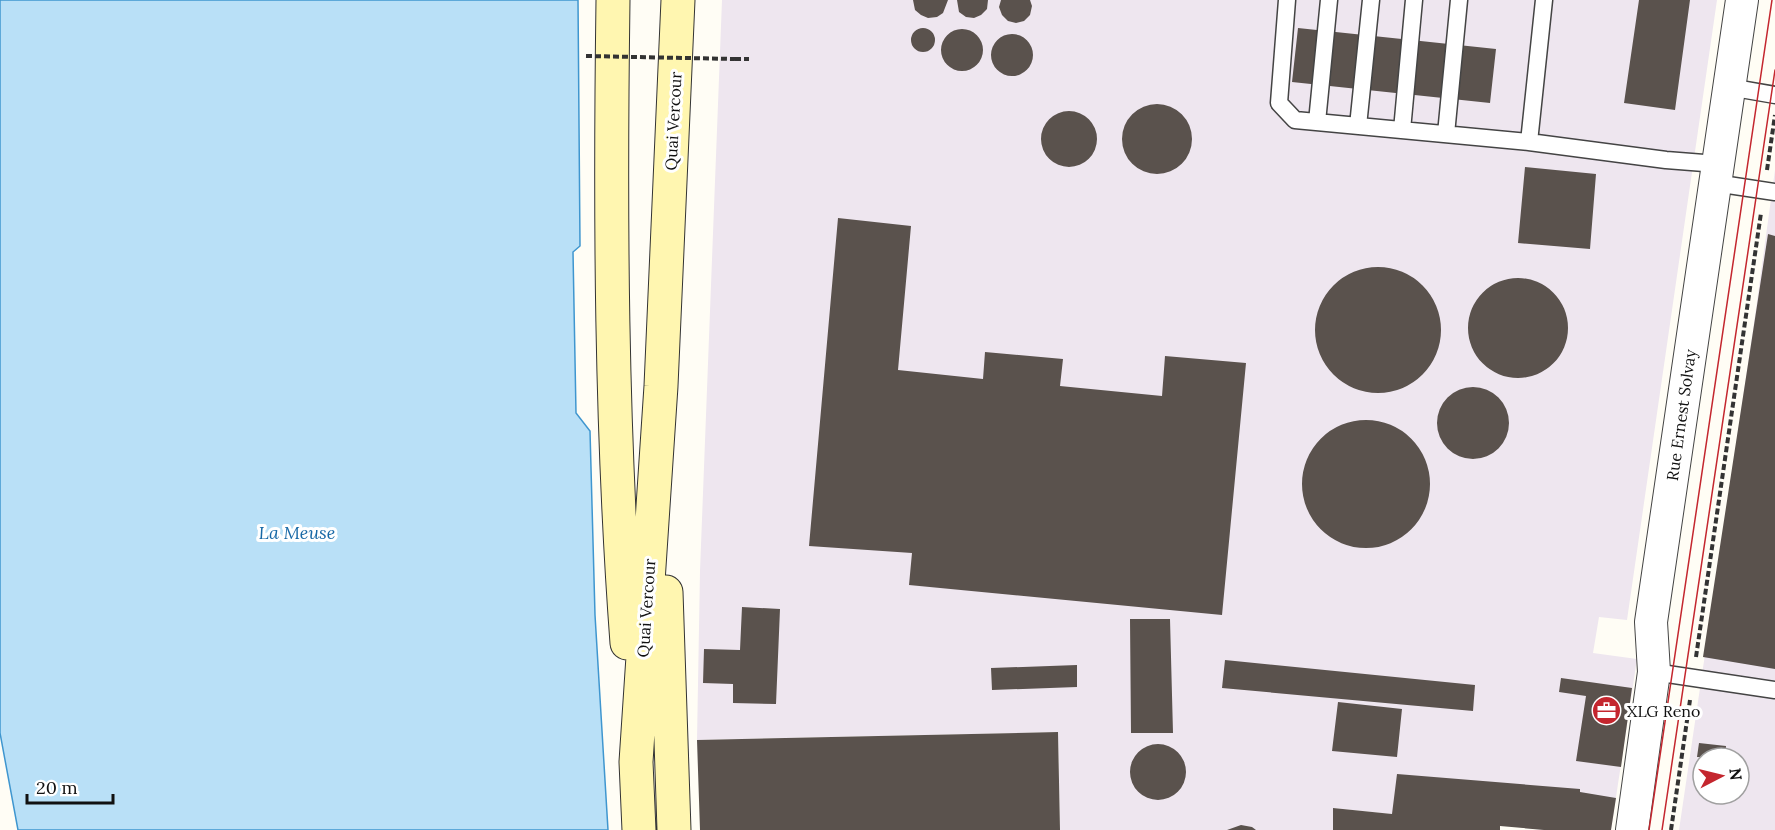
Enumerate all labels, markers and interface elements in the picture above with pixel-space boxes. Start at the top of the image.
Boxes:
street label: Quai Vercour [660,71,686,171]
street label: Rue Ernest Solvay [1662,347,1700,482]
water label: La Meuse [259,521,335,544]
street label: Quai Vercour [633,558,659,658]
office icon: XLG Reno [1590,695,1622,727]
place label: XLG Reno [1627,701,1700,721]
north arrow [1691,746,1751,806]
scale bar [27,767,112,805]
text: N [1725,767,1747,782]
text: 20 m [36,776,78,799]

